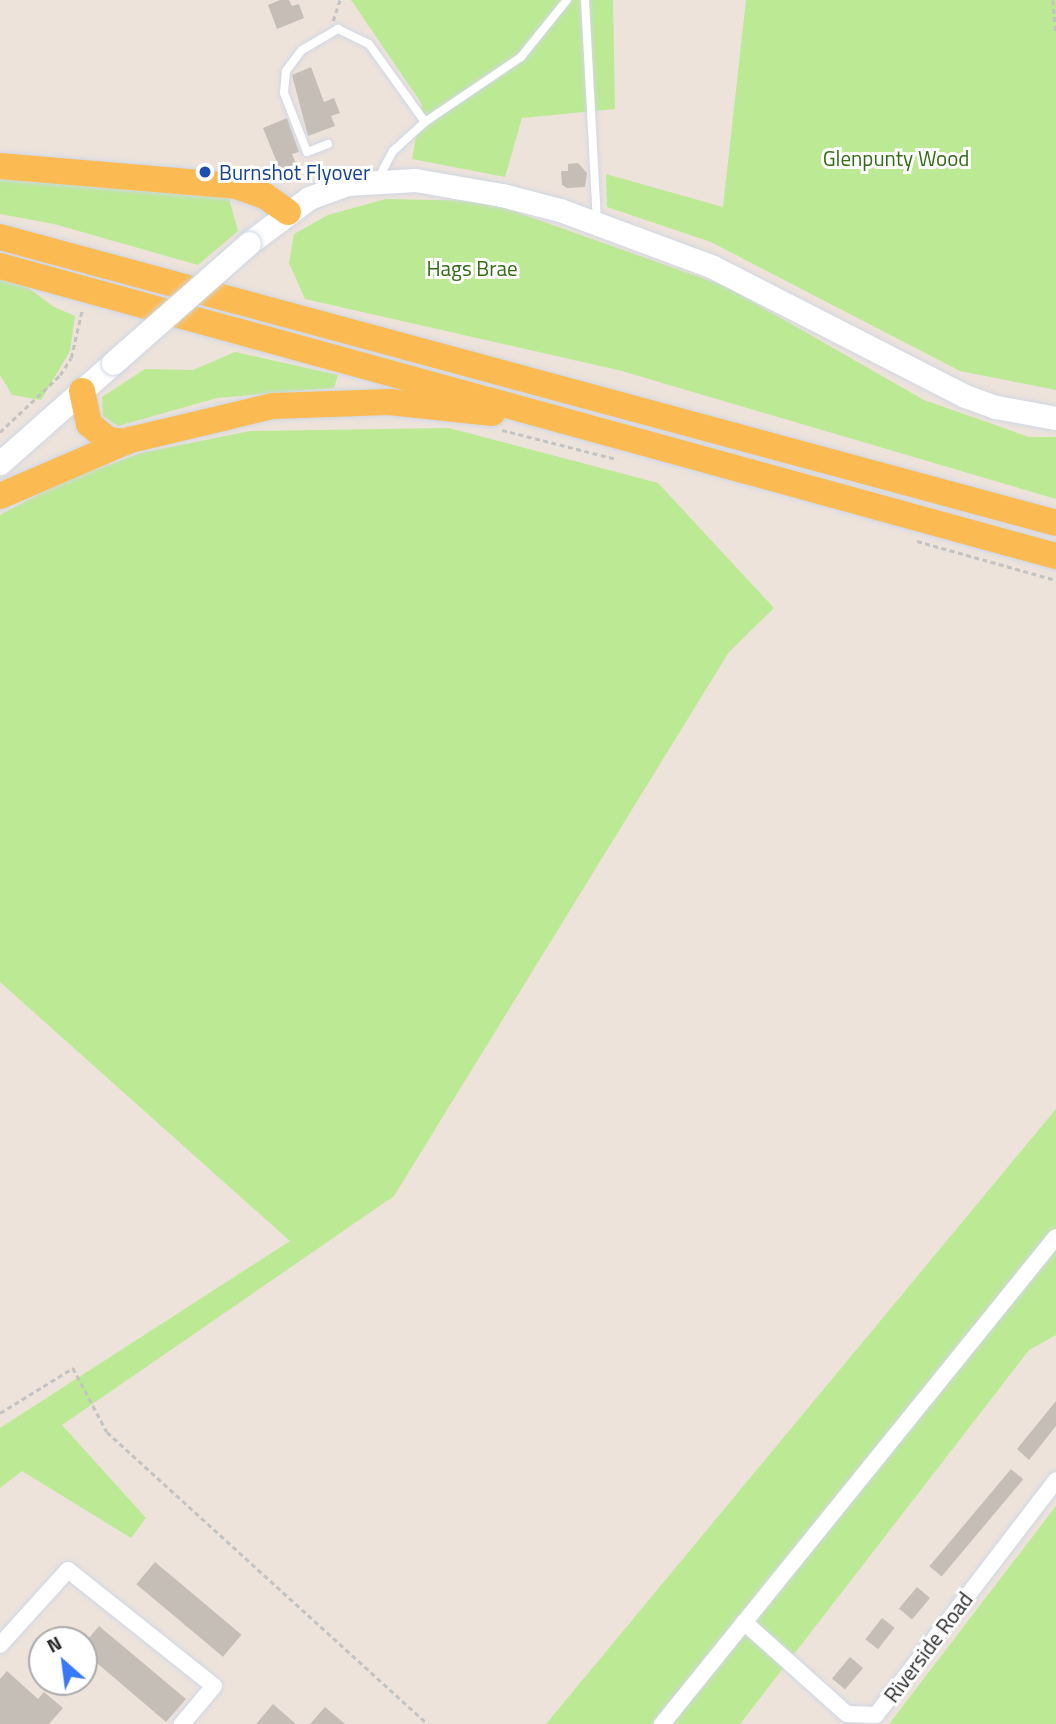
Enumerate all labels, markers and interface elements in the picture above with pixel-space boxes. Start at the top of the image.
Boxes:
park label: Glenpunty Wood [823,145,969,171]
place label: Burnshot Flyover [219,159,370,185]
marker: Burnshot Flyover [197,164,213,180]
park label: Hags Brae [426,255,518,281]
street label: Riverside Road [878,1587,978,1707]
north arrow [28,1626,98,1696]
text: N [41,1628,66,1660]

